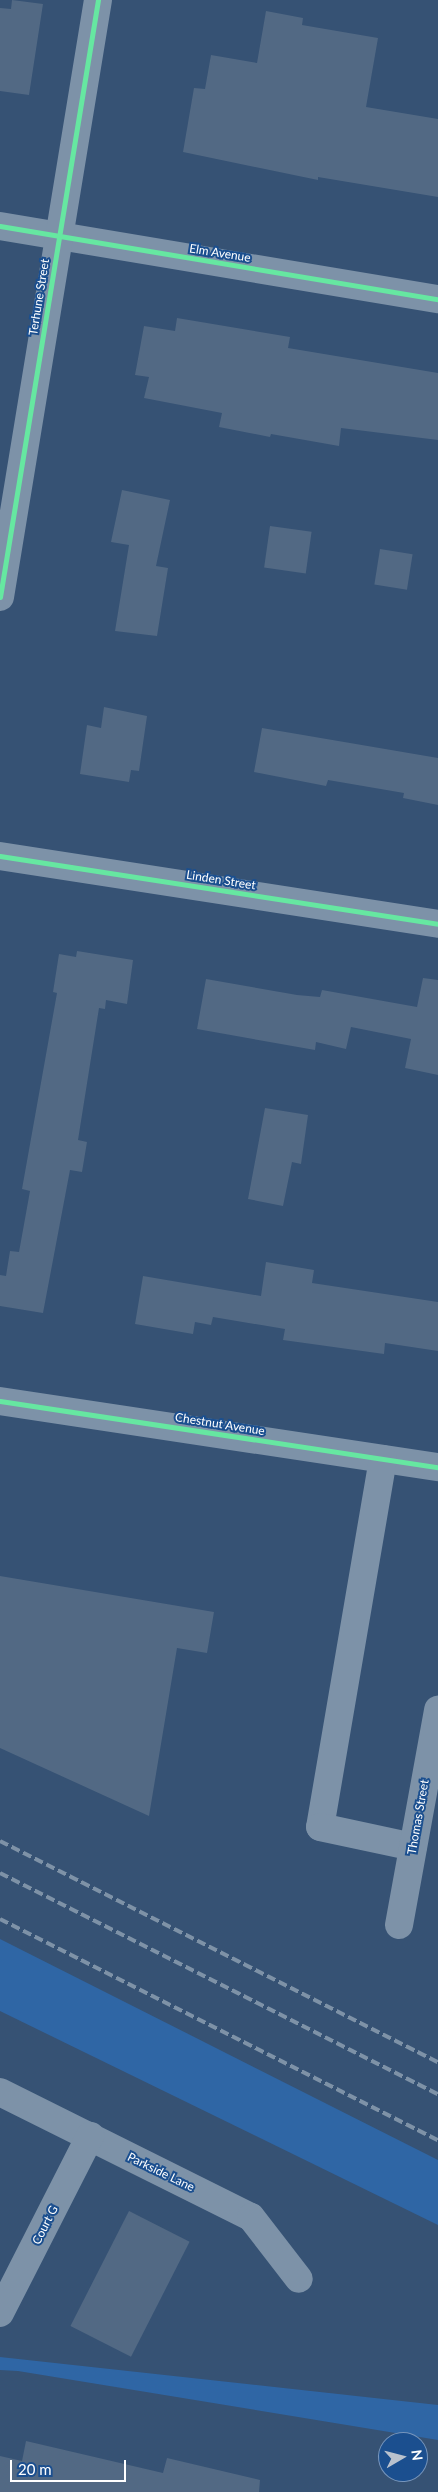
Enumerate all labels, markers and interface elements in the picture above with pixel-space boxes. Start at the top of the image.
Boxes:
street label: Elm Avenue [188,241,252,265]
street label: Terhune Street [26,258,52,336]
street label: Linden Street [185,867,257,893]
street label: Chestnut Avenue [174,1410,266,1438]
street label: Thomas Street [404,1778,432,1856]
street label: Parkside Lane [125,2150,197,2194]
street label: Court G [29,2203,61,2247]
north arrow [378,2432,428,2482]
text: N [408,2448,427,2462]
scale bar [12,2450,129,2482]
text: 20 m [18,2460,52,2478]

